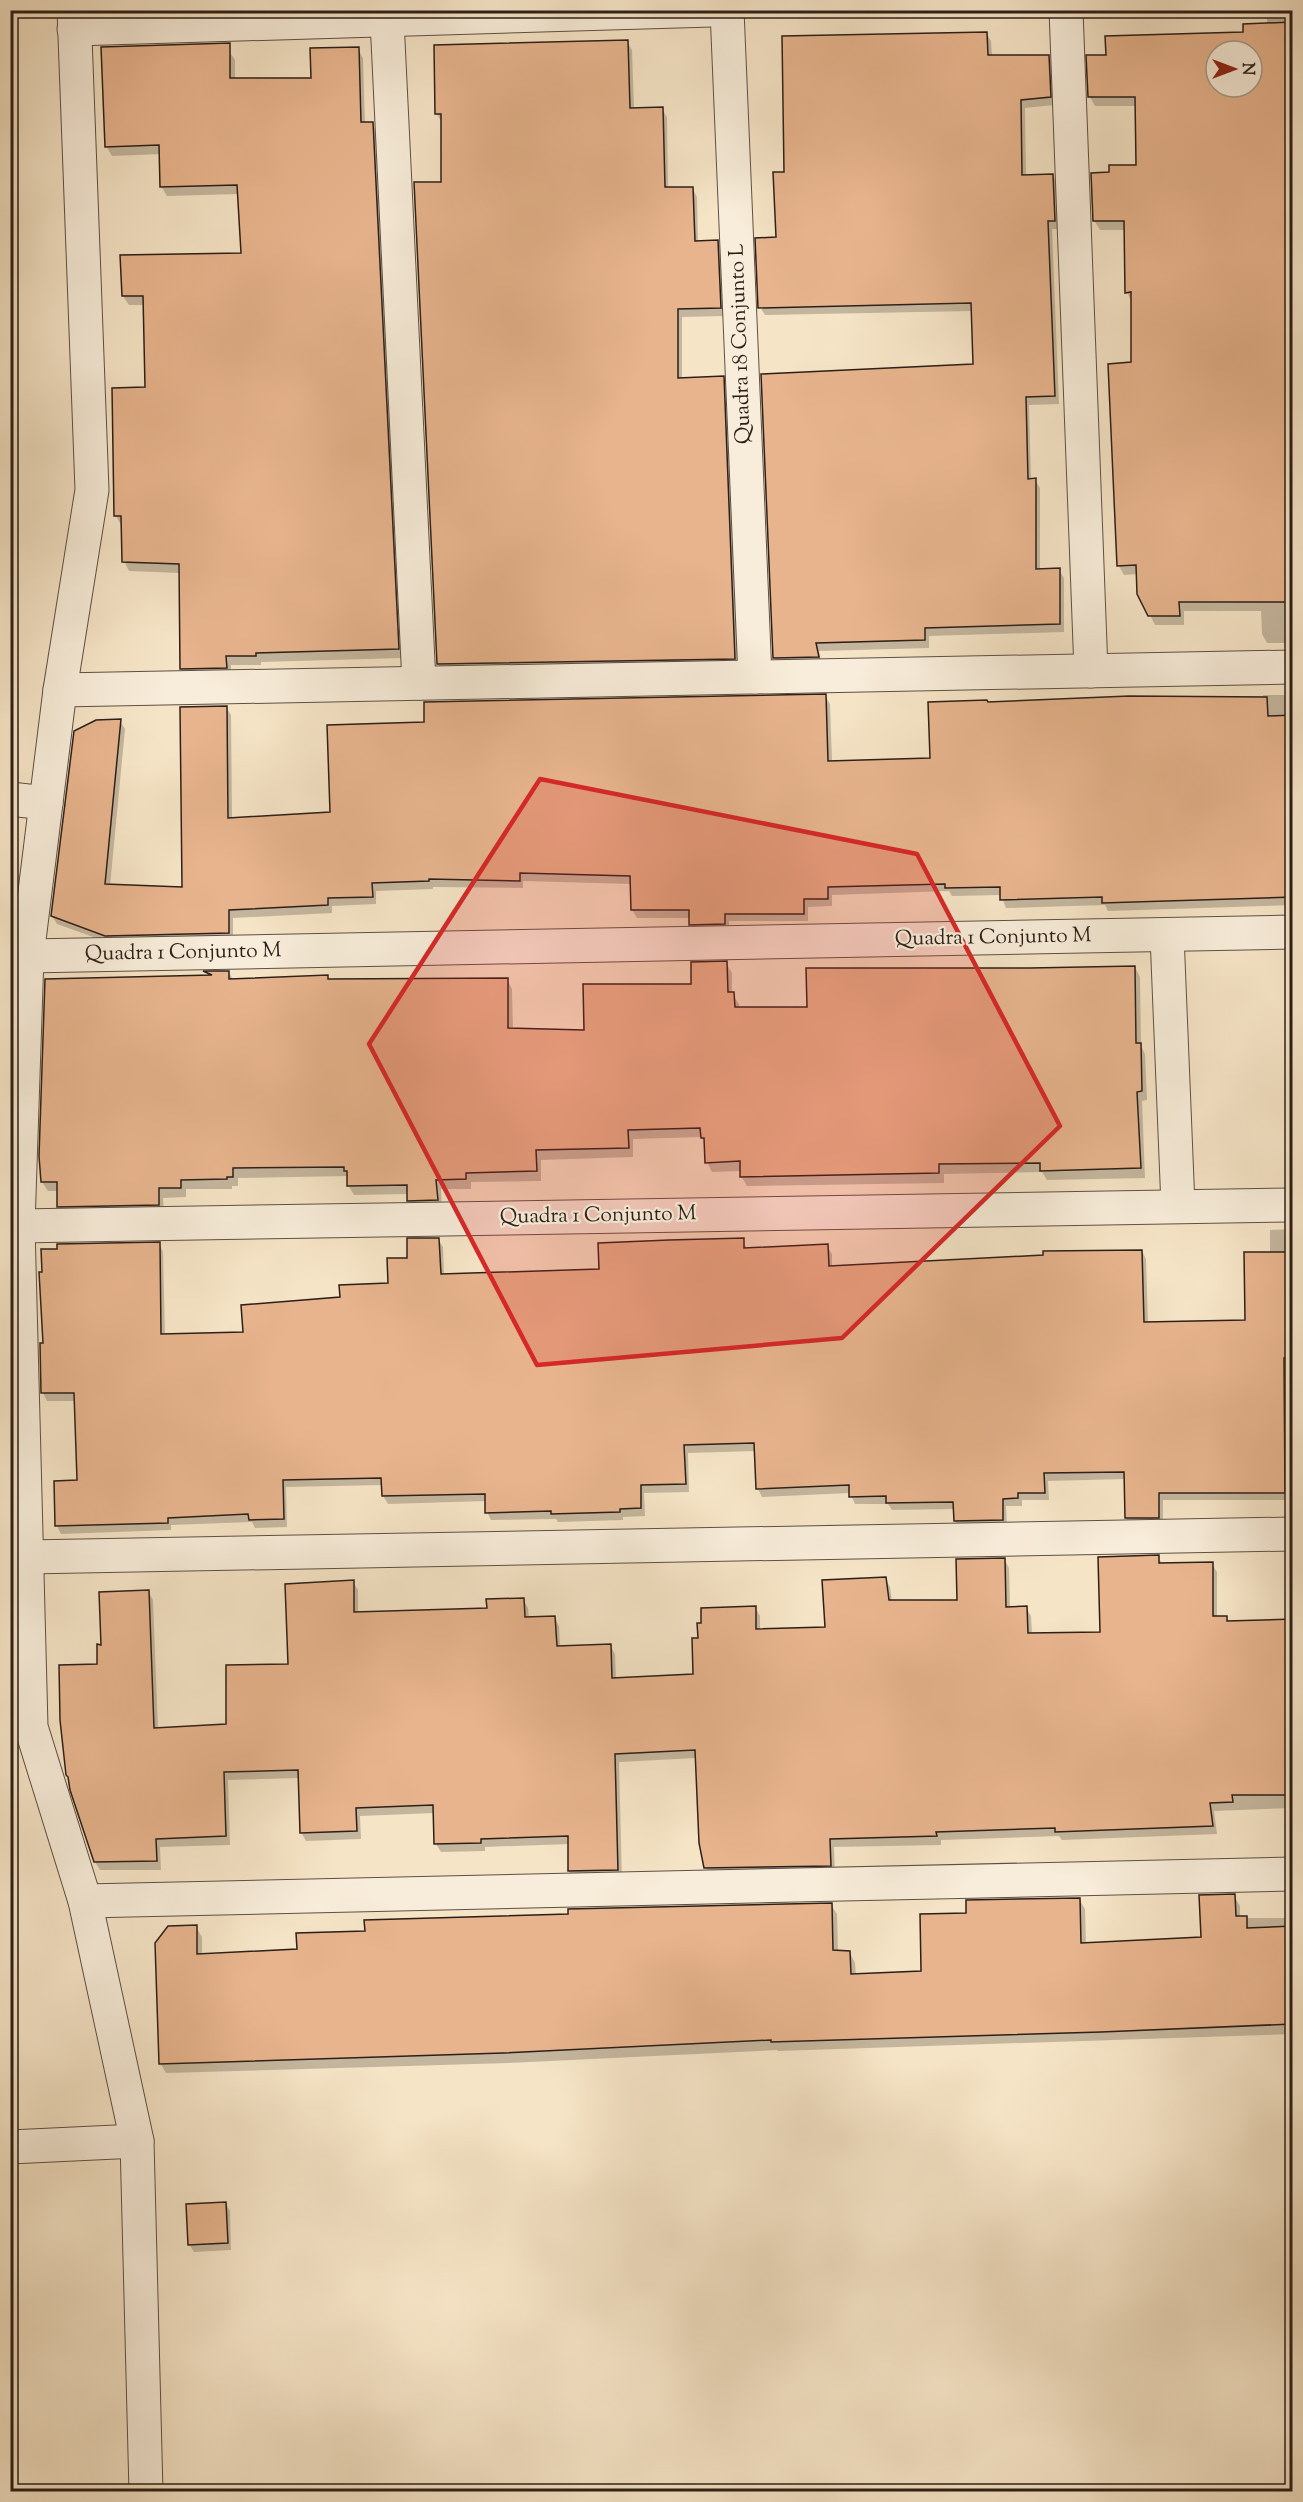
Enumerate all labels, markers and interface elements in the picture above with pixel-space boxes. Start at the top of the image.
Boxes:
north arrow [1204,39,1264,99]
text: N [1235,63,1258,76]
street label: Quadra 18 Conjunto L [722,243,759,445]
street label: Quadra 1 Conjunto M [894,921,1092,955]
street label: Quadra 1 Conjunto M [84,936,282,970]
street label: Quadra 1 Conjunto M [499,1199,697,1233]

